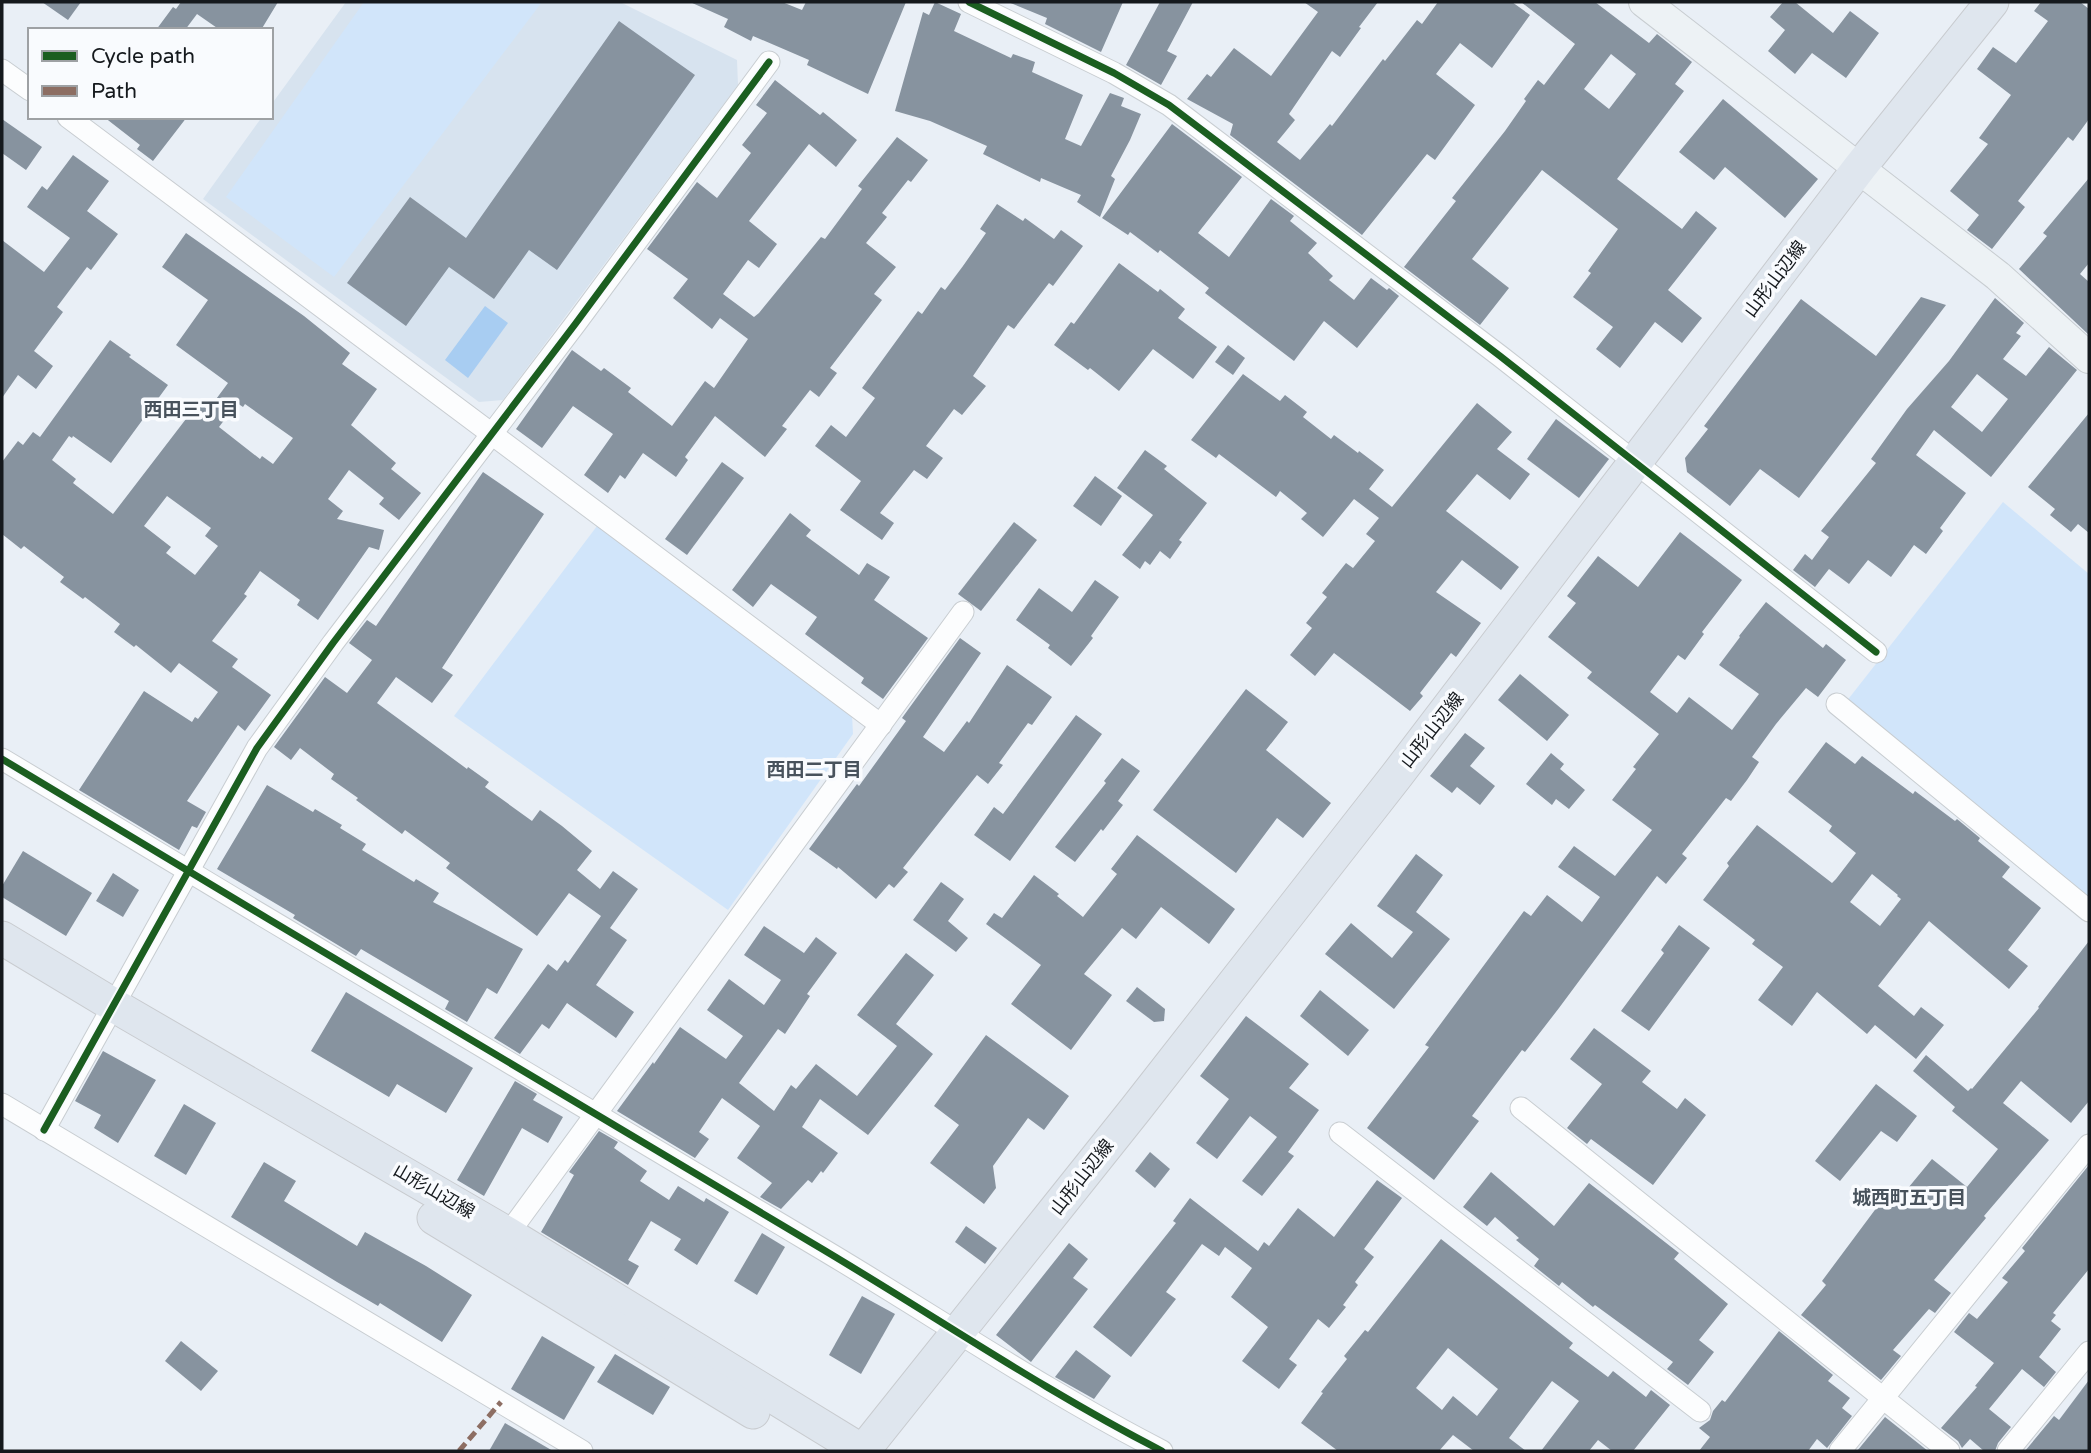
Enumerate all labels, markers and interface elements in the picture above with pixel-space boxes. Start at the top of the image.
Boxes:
legend [28,28,273,119]
text: Cycle path [91,44,195,69]
text: Path [91,79,137,104]
street label: 山形山辺線 [1739,236,1811,322]
district label: 西田三丁目 [143,399,239,421]
street label: 山形山辺線 [1396,688,1468,772]
district label: 西田二丁目 [766,759,862,781]
street label: 山形山辺線 [1046,1135,1118,1219]
street label: 山形山辺線 [390,1159,478,1223]
district label: 城西町五丁目 [1852,1187,1966,1209]

